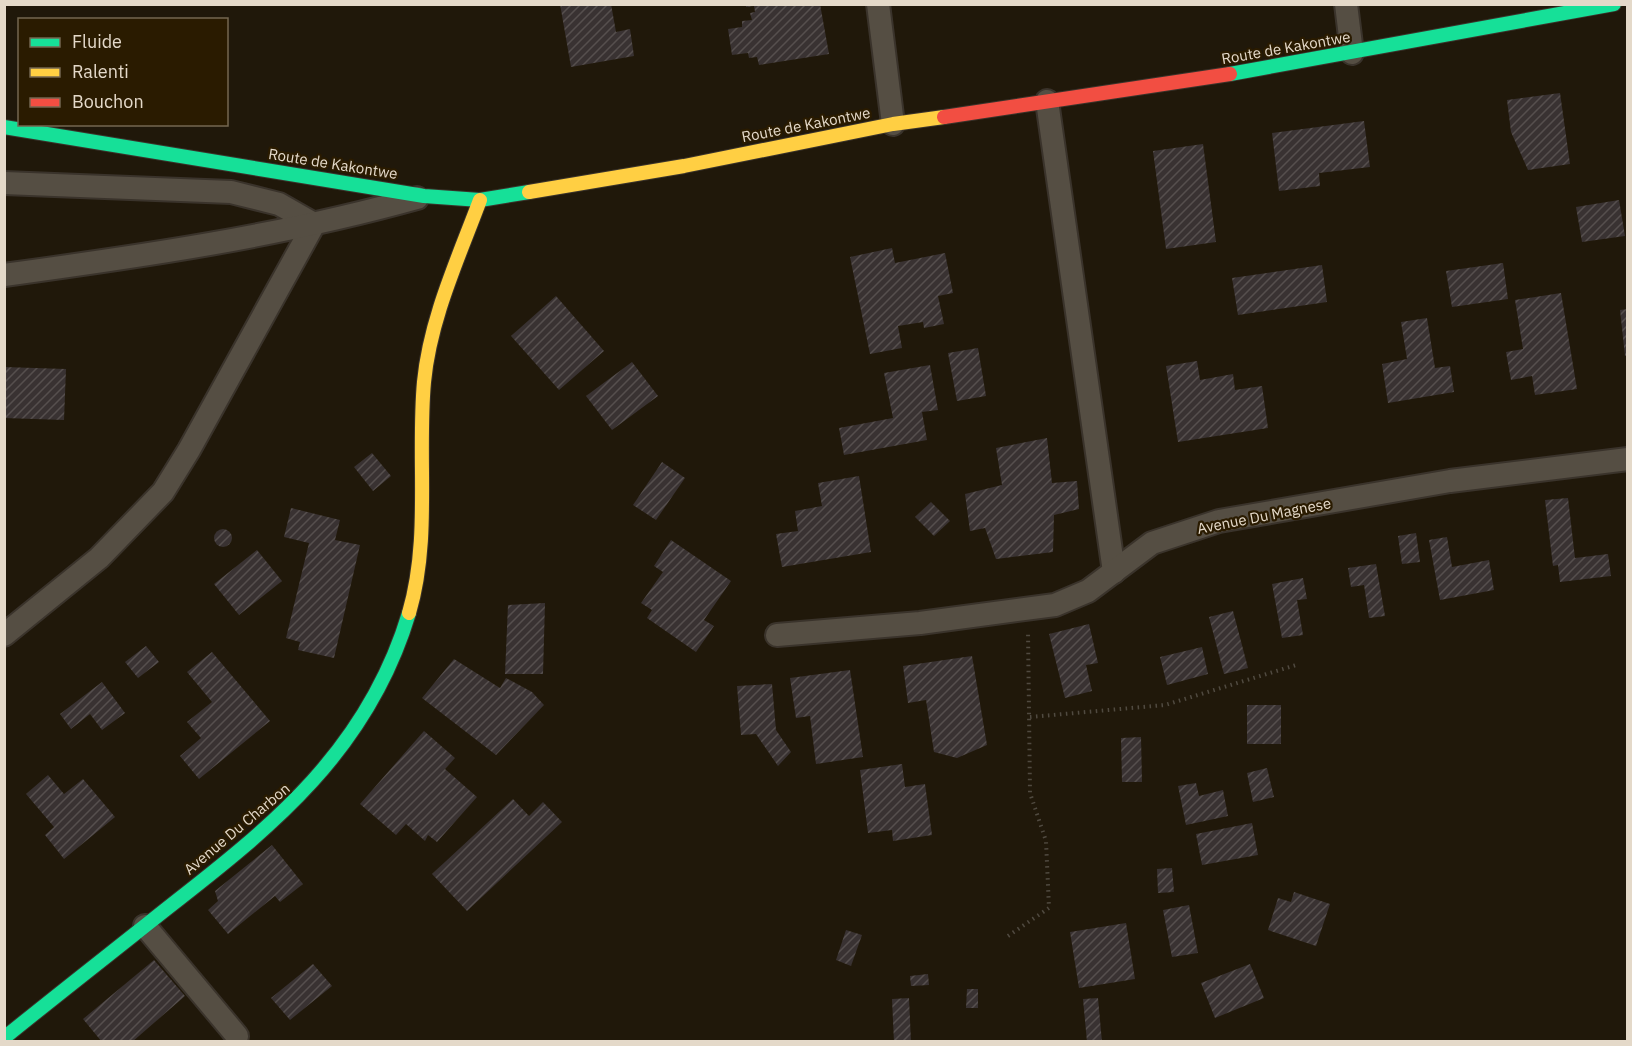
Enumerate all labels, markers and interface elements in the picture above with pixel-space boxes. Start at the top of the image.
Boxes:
legend [18,18,228,126]
street label: Route de Kakontwe [1220,27,1352,68]
text: Fluide [72,30,122,53]
text: Ralenti [72,60,129,83]
text: Bouchon [72,90,144,113]
street label: Route de Kakontwe [740,103,872,146]
street label: Route de Kakontwe [267,144,399,183]
street label: Avenue Du Magnese [1195,493,1333,538]
street label: Avenue Du Charbon [180,779,294,879]

